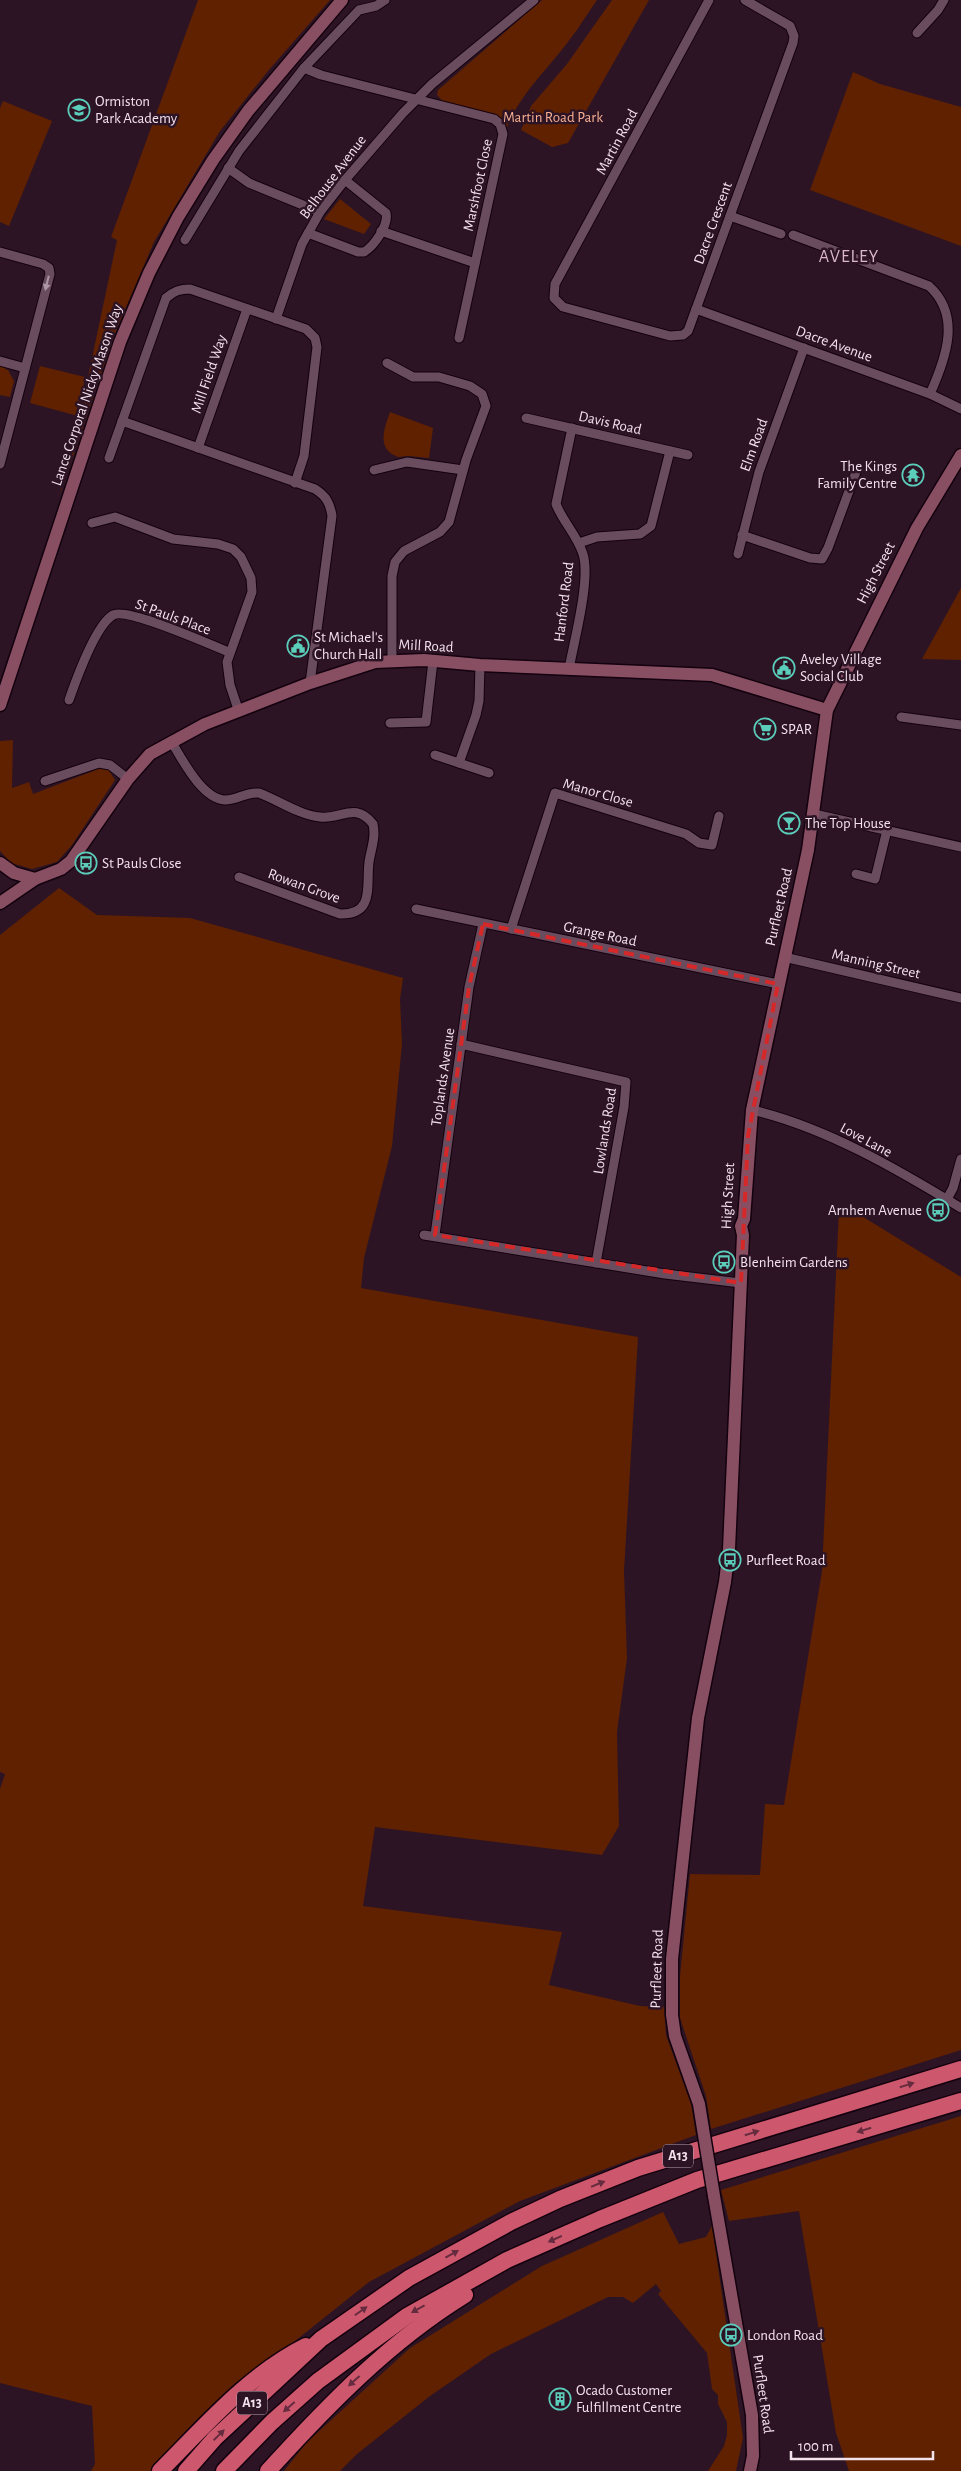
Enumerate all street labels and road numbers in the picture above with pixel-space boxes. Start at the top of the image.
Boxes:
street label: Martin Road [594,107,641,177]
street label: Belhouse Avenue [297,132,369,221]
street label: Marshfoot Close [461,137,495,233]
street label: Dacre Crescent [691,180,735,266]
street label: Lance Corporal Nicky Mason Way [49,302,125,488]
street label: Dacre Avenue [794,323,874,365]
street label: Mill Field Way [189,332,230,415]
street label: Davis Road [577,408,643,438]
street label: Elm Road [738,416,771,474]
street label: High Street [854,540,898,606]
street label: Hanford Road [552,561,576,643]
street label: St Pauls Place [133,596,213,638]
street label: Mill Road [398,637,454,655]
street label: Manor Close [561,776,635,810]
street label: Rowan Grove [266,866,342,906]
street label: Purfleet Road [763,866,795,947]
street label: Grange Road [562,919,638,949]
street label: Manning Street [830,947,922,982]
street label: Toplands Avenue [429,1027,457,1127]
street label: Lowlands Road [591,1087,619,1175]
street label: Love Lane [838,1120,894,1160]
street label: High Street [719,1162,737,1230]
street label: Purfleet Road [648,1929,666,2009]
road number: A13 [663,2144,693,2168]
street label: Purfleet Road [750,2354,776,2435]
road number: A13 [237,2392,267,2414]

